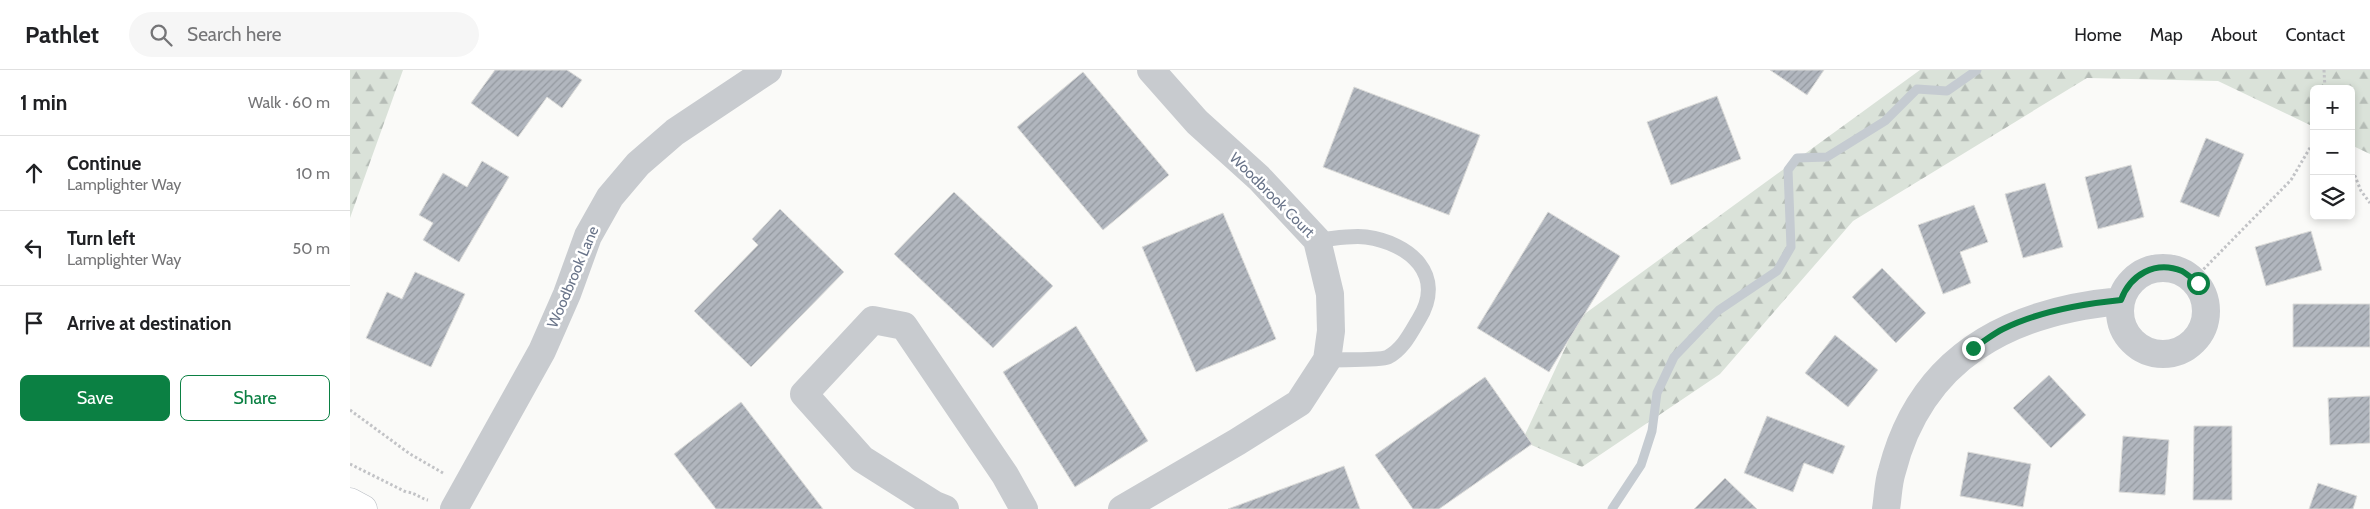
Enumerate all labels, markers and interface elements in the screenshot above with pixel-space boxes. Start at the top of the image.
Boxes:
search box [129,12,479,57]
text: Pathlet [25,20,99,49]
icon: search [147,21,175,49]
text: Search here [187,23,281,46]
text: Home [2074,24,2122,46]
text: Map [2150,24,2183,46]
text: About [2211,24,2257,46]
text: Contact [2285,24,2345,46]
map controls [2310,85,2355,220]
button: + [2310,85,2355,130]
text: 1 min [20,90,67,115]
text: Walk · 60 m [248,93,330,112]
button: − [2310,130,2355,175]
street label: Woodbrook Court [1226,149,1318,241]
text: Continue [67,152,141,175]
icon: ahead [20,159,48,187]
text: 10 m [296,164,330,183]
text: Lamplighter Way [67,175,181,194]
button: layers [2310,175,2355,220]
street label: Woodbrook Lane [543,223,603,331]
text: Turn left [67,227,135,250]
icon: left [20,234,48,262]
text: 50 m [293,239,330,258]
text: Lamplighter Way [67,250,181,269]
route start [2187,272,2210,295]
icon: arrive [20,309,48,337]
text: Arrive at destination [67,312,231,335]
route end [1962,337,1985,360]
button: Save [20,375,170,421]
button: Share [180,375,330,421]

